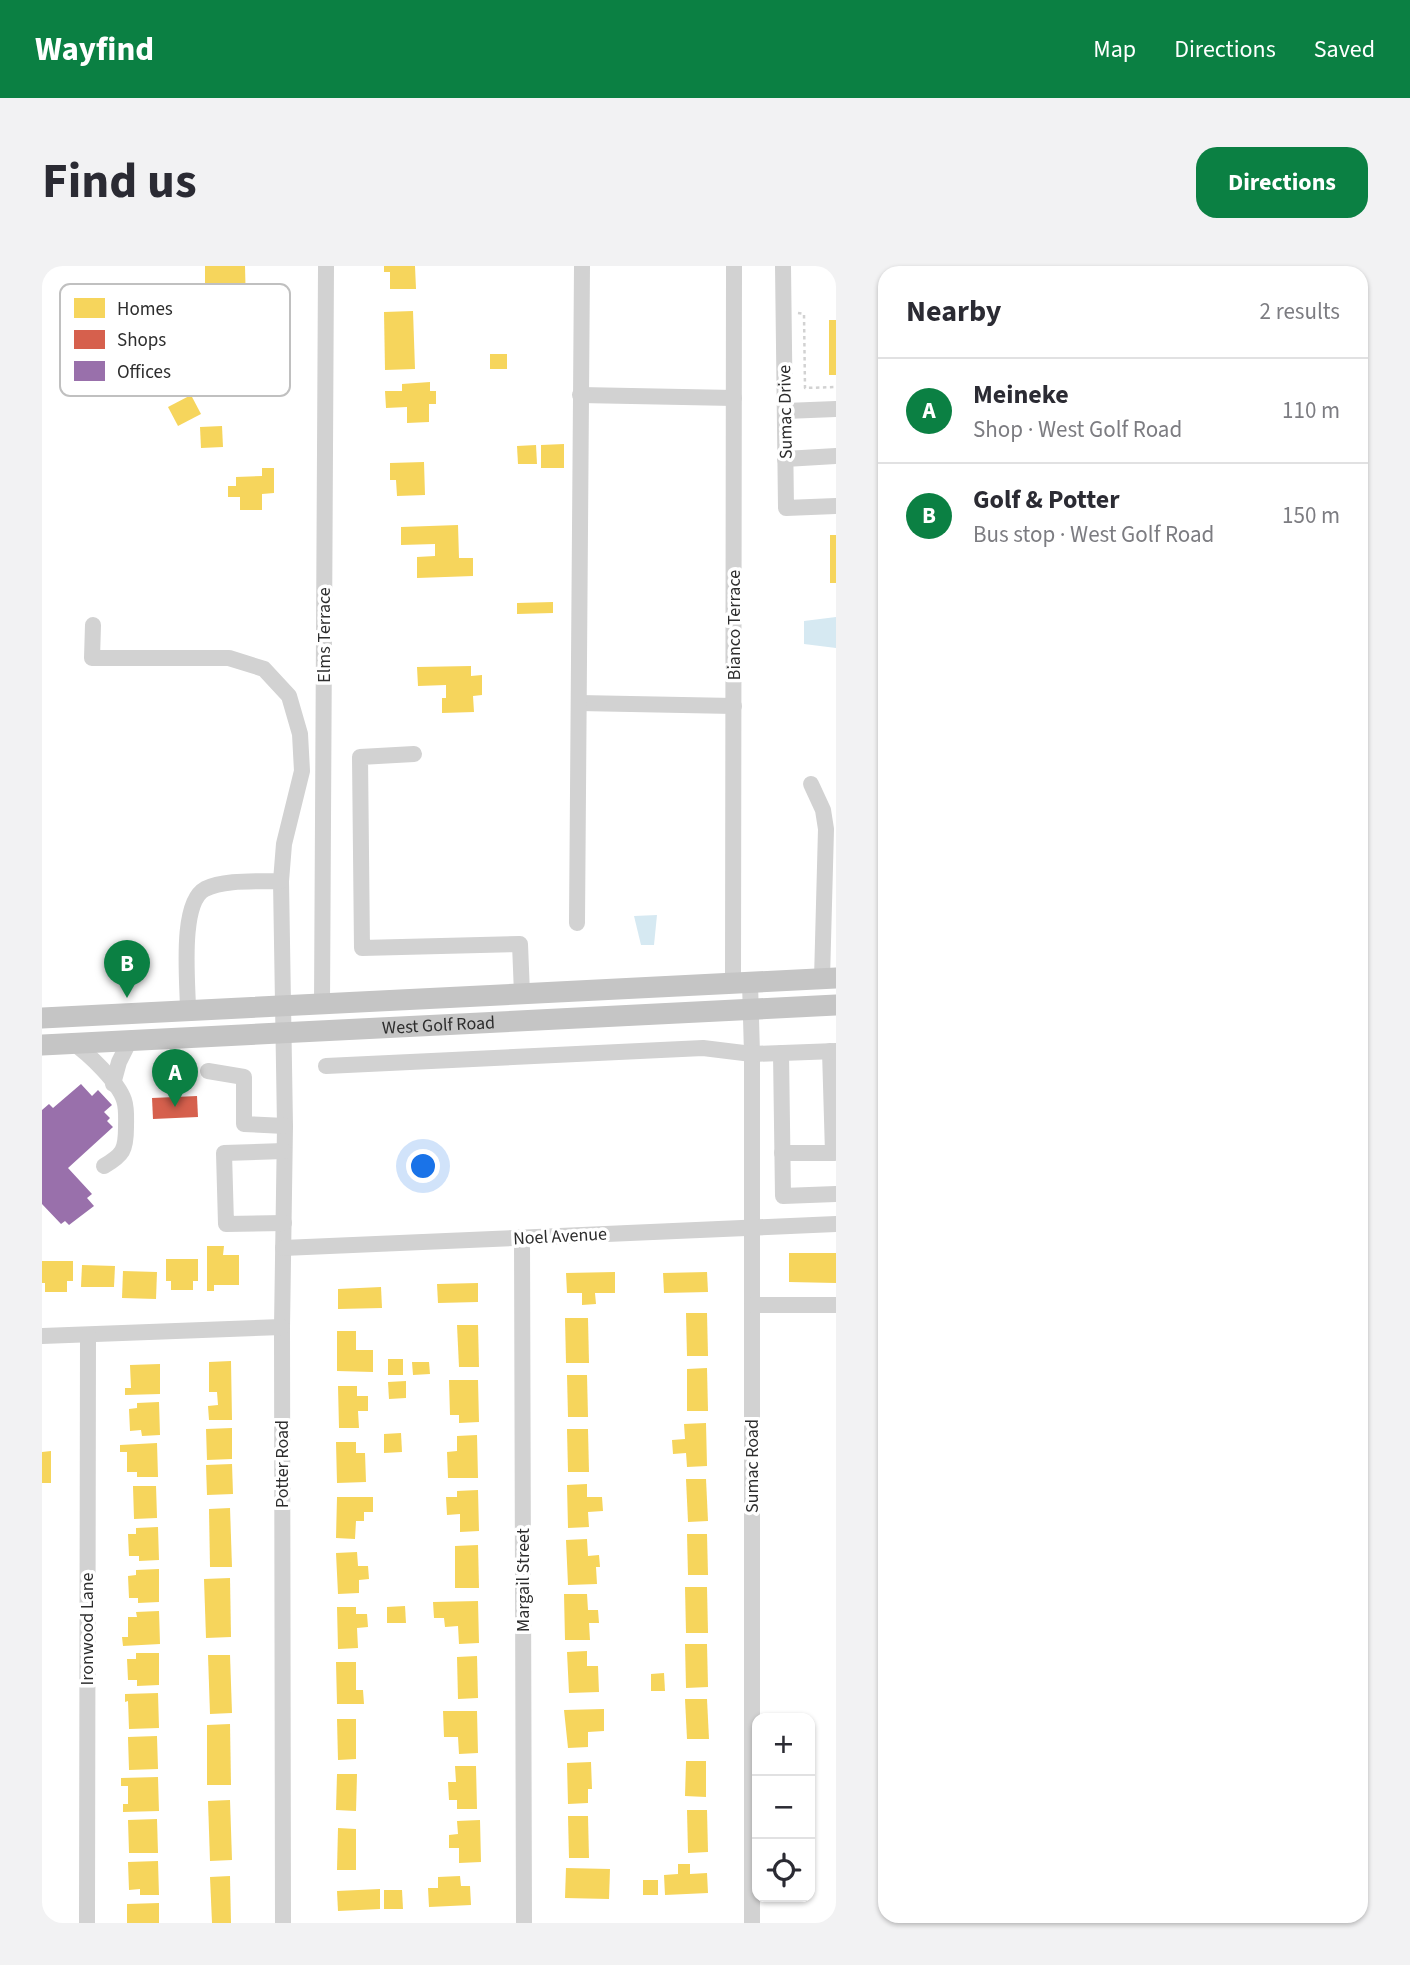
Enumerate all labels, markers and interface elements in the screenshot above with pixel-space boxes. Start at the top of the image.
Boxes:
text: Wayfind [35,26,154,73]
text: Map [1093,32,1136,67]
text: Directions [1174,32,1276,67]
text: Saved [1314,32,1375,67]
text: Find us [42,147,197,217]
button: Directions [1196,147,1368,218]
legend [60,284,290,396]
text: Nearby [906,290,1001,333]
text: 2 results [1260,295,1340,328]
text: Homes [117,296,173,323]
text: Shops [117,327,166,354]
text: Offices [117,359,171,386]
street label: Sumac Drive [772,365,799,459]
text: Meineke [973,376,1069,413]
text: A [922,394,936,427]
text: 110 m [1282,394,1340,427]
text: Shop · West Golf Road [973,413,1182,446]
text: Golf & Potter [973,481,1120,518]
text: B [922,499,936,532]
text: 150 m [1282,499,1340,532]
text: Bus stop · West Golf Road [973,518,1214,551]
street label: Bianco Terrace [722,570,747,680]
street label: Elms Terrace [312,587,337,683]
pin: B [104,940,150,998]
street label: West Golf Road [381,1010,496,1041]
pin: A [152,1049,198,1107]
your location [406,1149,440,1183]
street label: Noel Avenue [512,1222,608,1251]
street label: Sumac Road [740,1419,765,1513]
street label: Potter Road [270,1420,295,1508]
street label: Margail Street [511,1528,536,1632]
street label: Ironwood Lane [75,1572,100,1685]
map controls [752,1713,815,1902]
button: + [752,1713,815,1776]
button: − [752,1776,815,1839]
button: locate [752,1839,815,1902]

